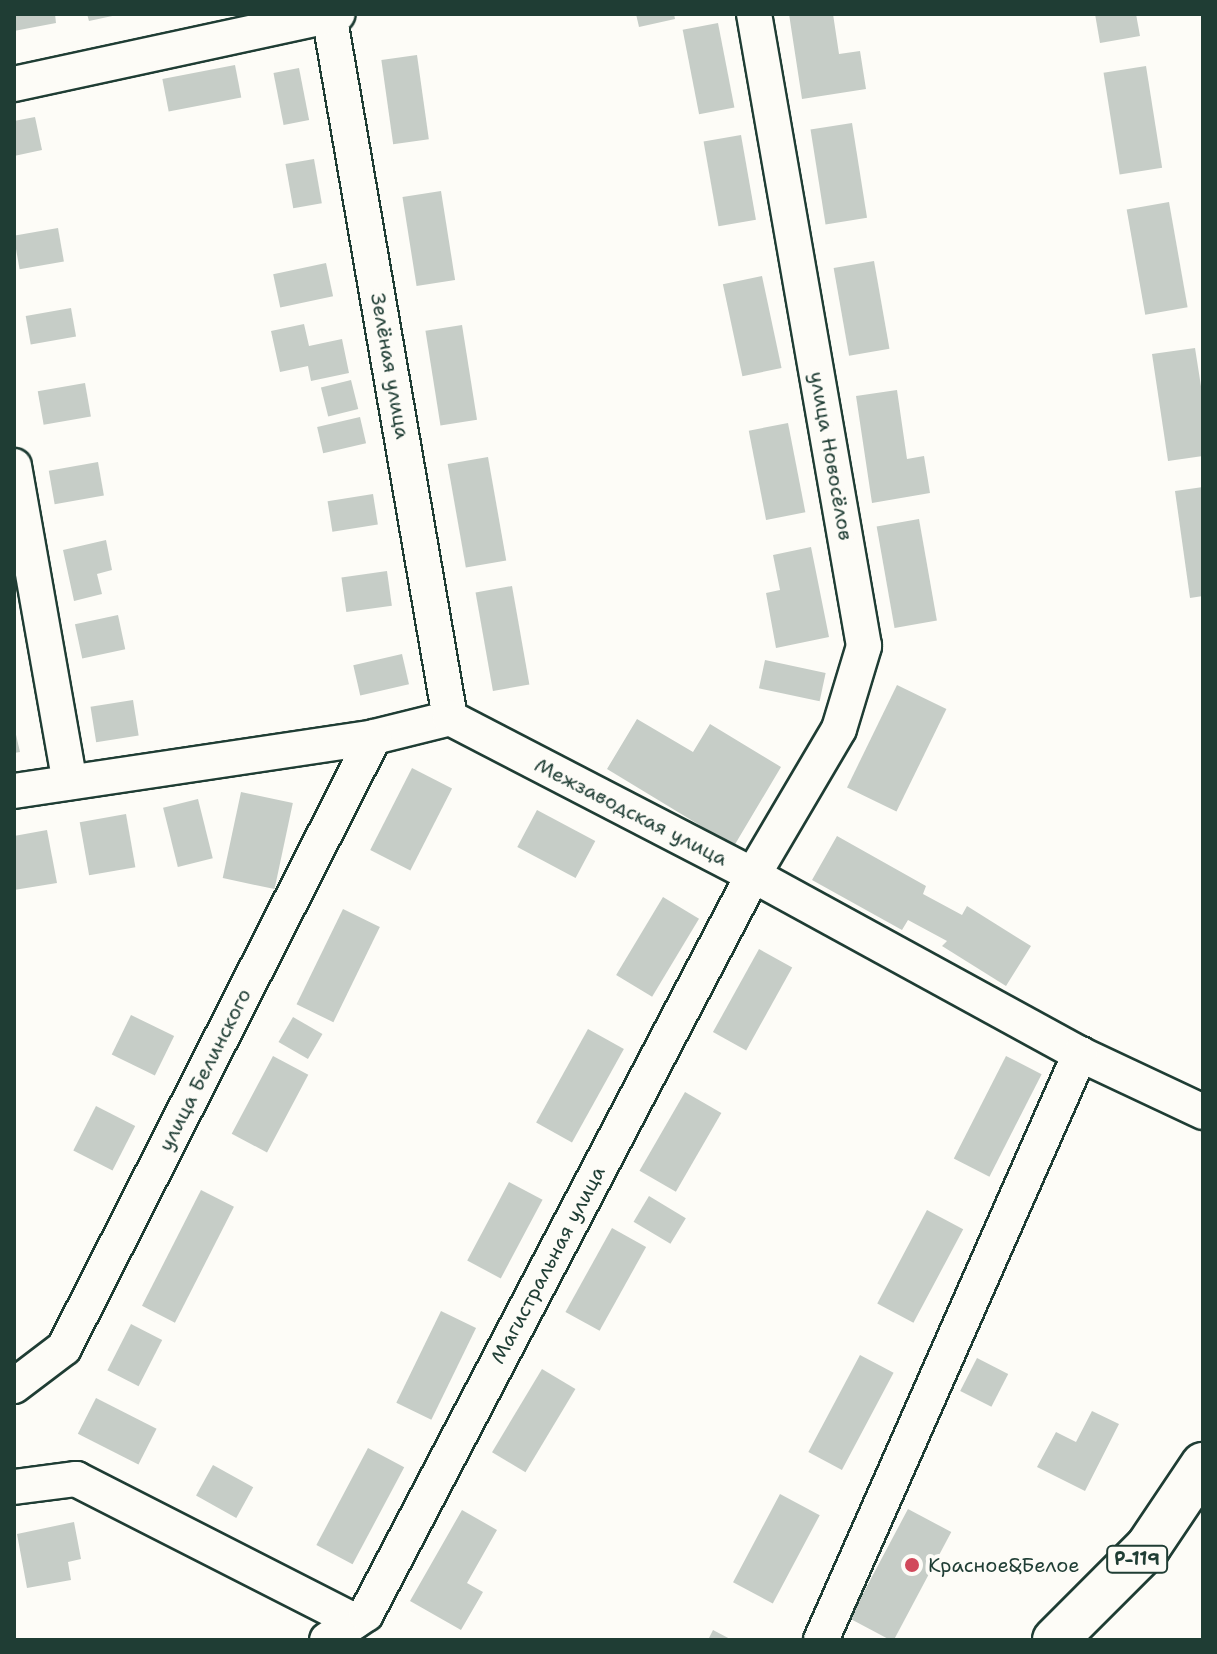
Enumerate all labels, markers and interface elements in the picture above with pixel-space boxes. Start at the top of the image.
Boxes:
street label: Зелёная улица [365,291,415,441]
street label: улица Новосёлов [804,370,858,542]
street label: Межзаводская улица [531,753,731,871]
street label: улица Белинского [154,985,256,1155]
street label: Магистральная улица [486,1162,610,1368]
road number: Р-119 [1105,1545,1169,1573]
place label: Красное&Белое [928,1553,1080,1577]
marker: Красное&Белое [903,1556,921,1574]

